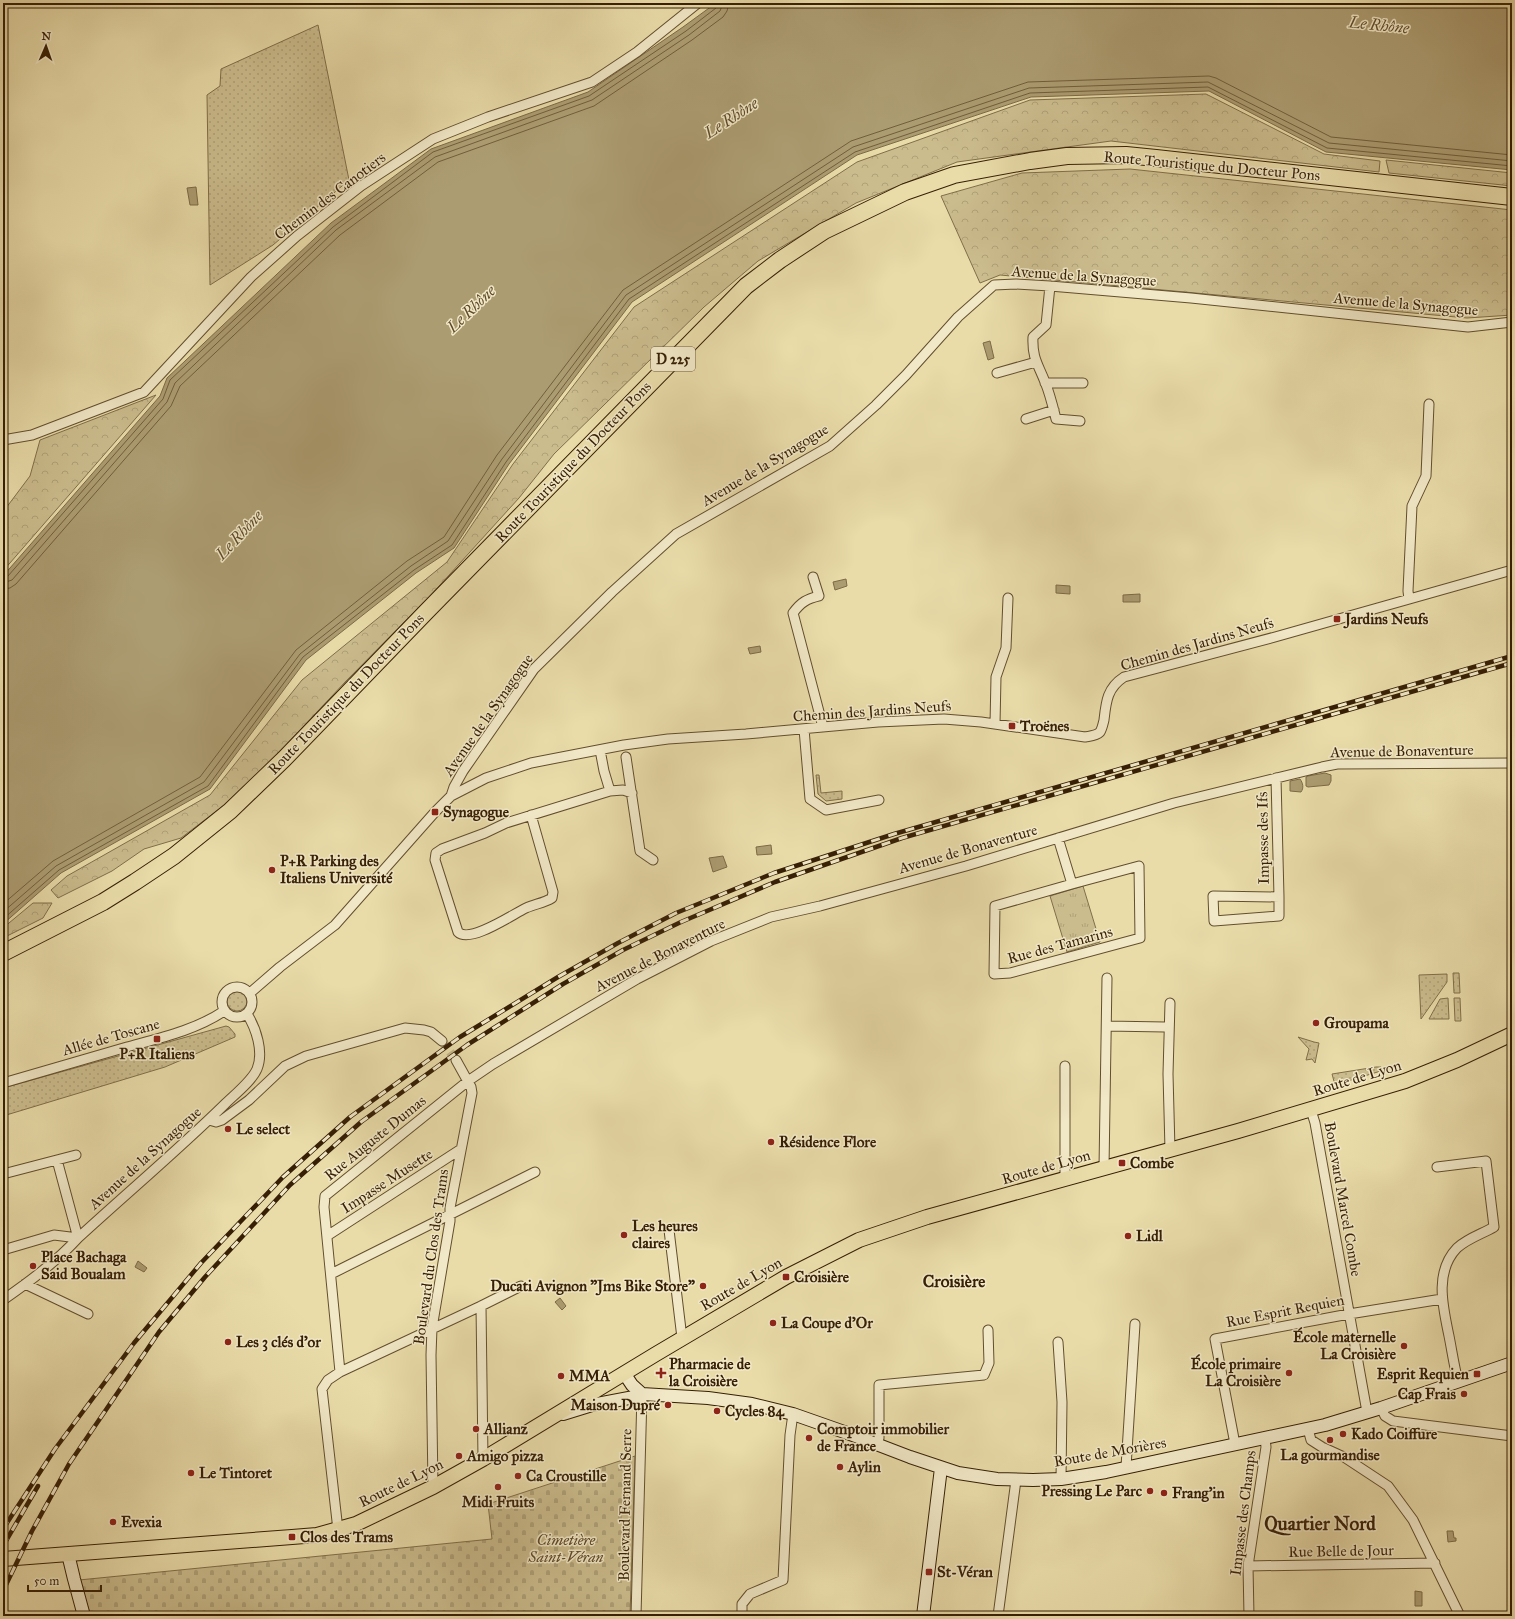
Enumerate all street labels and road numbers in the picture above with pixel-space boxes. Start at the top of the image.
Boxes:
street label: Chemin des Canotiers [271,148,389,244]
street label: Route Touristique du Docteur Pons [1103,148,1321,185]
street label: Avenue de la Synagogue [1010,262,1157,290]
street label: Avenue de la Synagogue [1332,289,1479,319]
road number: D 225 [651,347,695,371]
street label: Route Touristique du Docteur Pons [491,378,656,547]
street label: Avenue de la Synagogue [697,420,832,511]
street label: Route Touristique du Docteur Pons [264,610,429,779]
street label: Chemin des Jardins Neufs [1118,613,1276,675]
street label: Avenue de la Synagogue [438,650,537,780]
street label: Chemin des Jardins Neufs [792,696,952,727]
street label: Avenue de Bonaventure [1329,741,1474,761]
street label: Impasse des Ifs [1253,791,1273,885]
street label: Avenue de Bonaventure [896,821,1039,878]
street label: Avenue de Bonaventure [591,914,728,996]
street label: Rue des Tamarins [1005,922,1115,968]
street label: Allée de Toscane [59,1015,162,1060]
street label: Route de Lyon [1311,1056,1403,1100]
street label: Rue Auguste Dumas [321,1092,429,1184]
street label: Avenue de la Synagogue [84,1103,205,1214]
street label: Boulevard Marcel Combe [1321,1120,1365,1278]
street label: Impasse Musette [338,1145,436,1217]
street label: Route de Lyon [1000,1146,1092,1188]
street label: Boulevard du Clos des Trams [410,1168,452,1346]
street label: Route de Lyon [697,1253,785,1315]
street label: Rue Esprit Requien [1224,1291,1346,1332]
street label: Boulevard Fernand Serre [615,1429,635,1581]
street label: Route de Morières [1052,1433,1168,1471]
street label: Impasse des Champs [1226,1449,1260,1577]
street label: Route de Lyon [356,1455,446,1511]
street label: Rue Belle de Jour [1288,1541,1394,1562]

